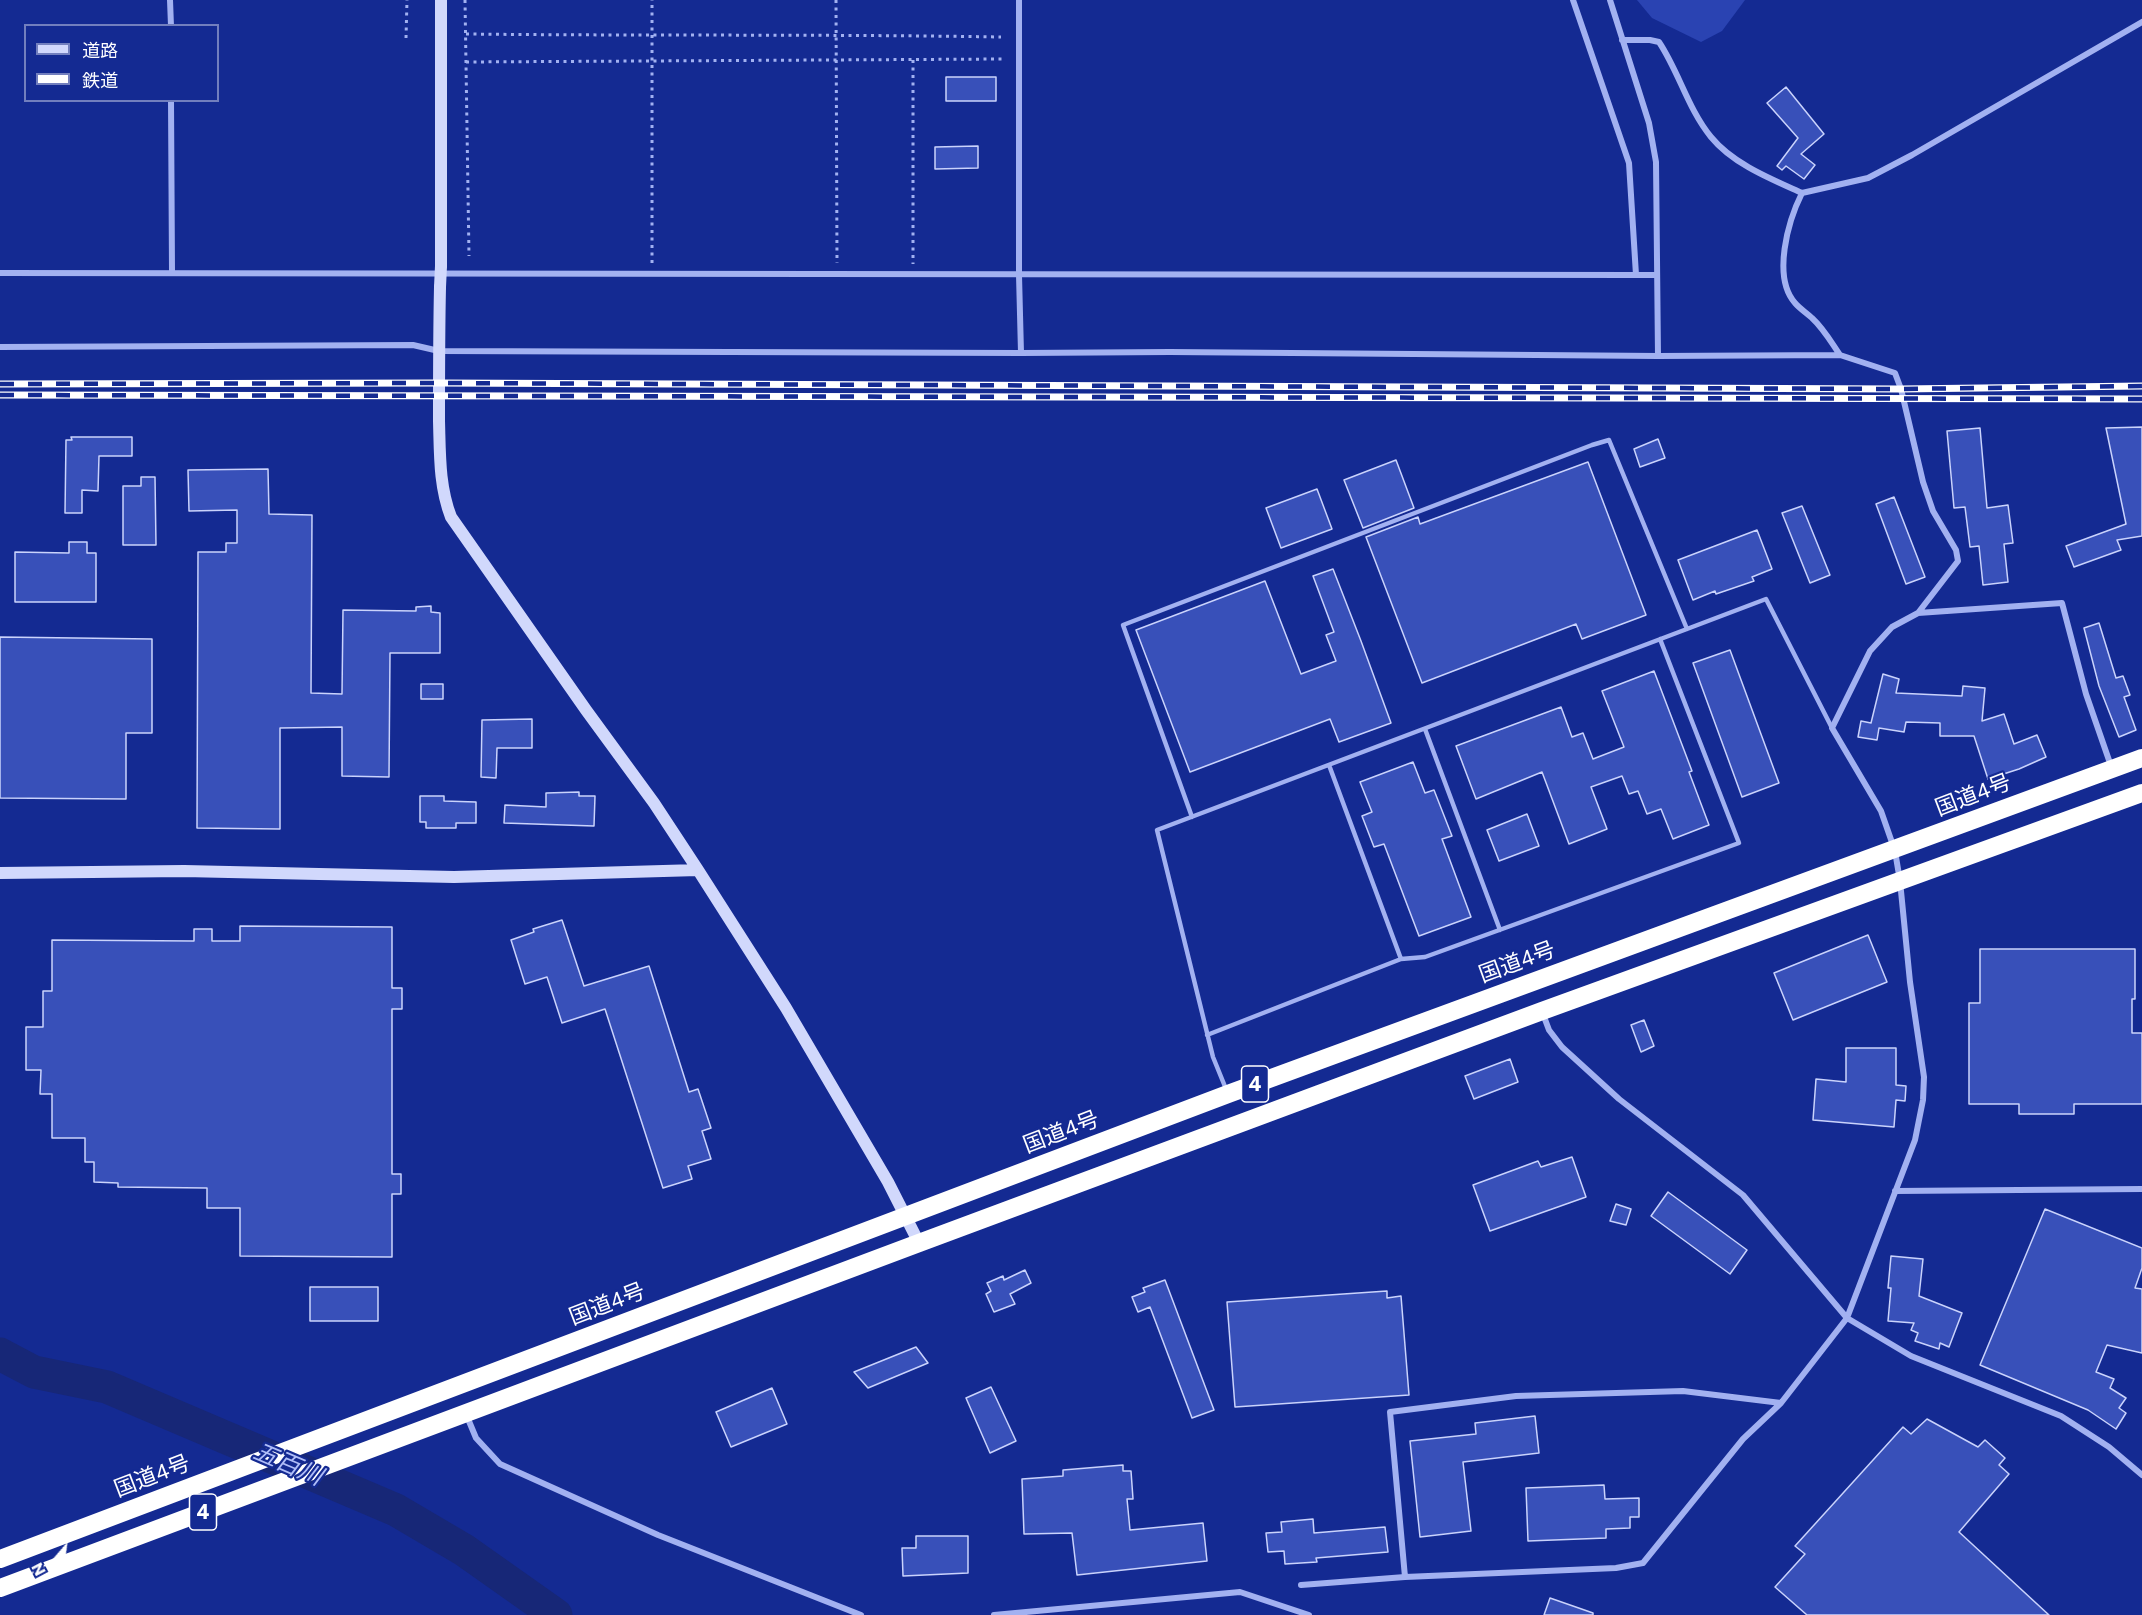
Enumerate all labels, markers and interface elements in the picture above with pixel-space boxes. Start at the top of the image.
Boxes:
legend [24,24,219,102]
text: 道路 [82,39,118,61]
text: 鉄道 [82,69,118,91]
street label: 国道4号 [1931,768,2015,822]
street label: 国道4号 [1475,936,1559,988]
road number: 4 [1242,1066,1268,1102]
street label: 国道4号 [1019,1105,1103,1159]
street label: 国道4号 [565,1277,649,1331]
water label: 五百川 [249,1437,327,1491]
street label: 国道4号 [110,1449,194,1503]
road number: 4 [190,1494,216,1530]
north arrow [24,1531,84,1591]
text: N [26,1560,49,1579]

